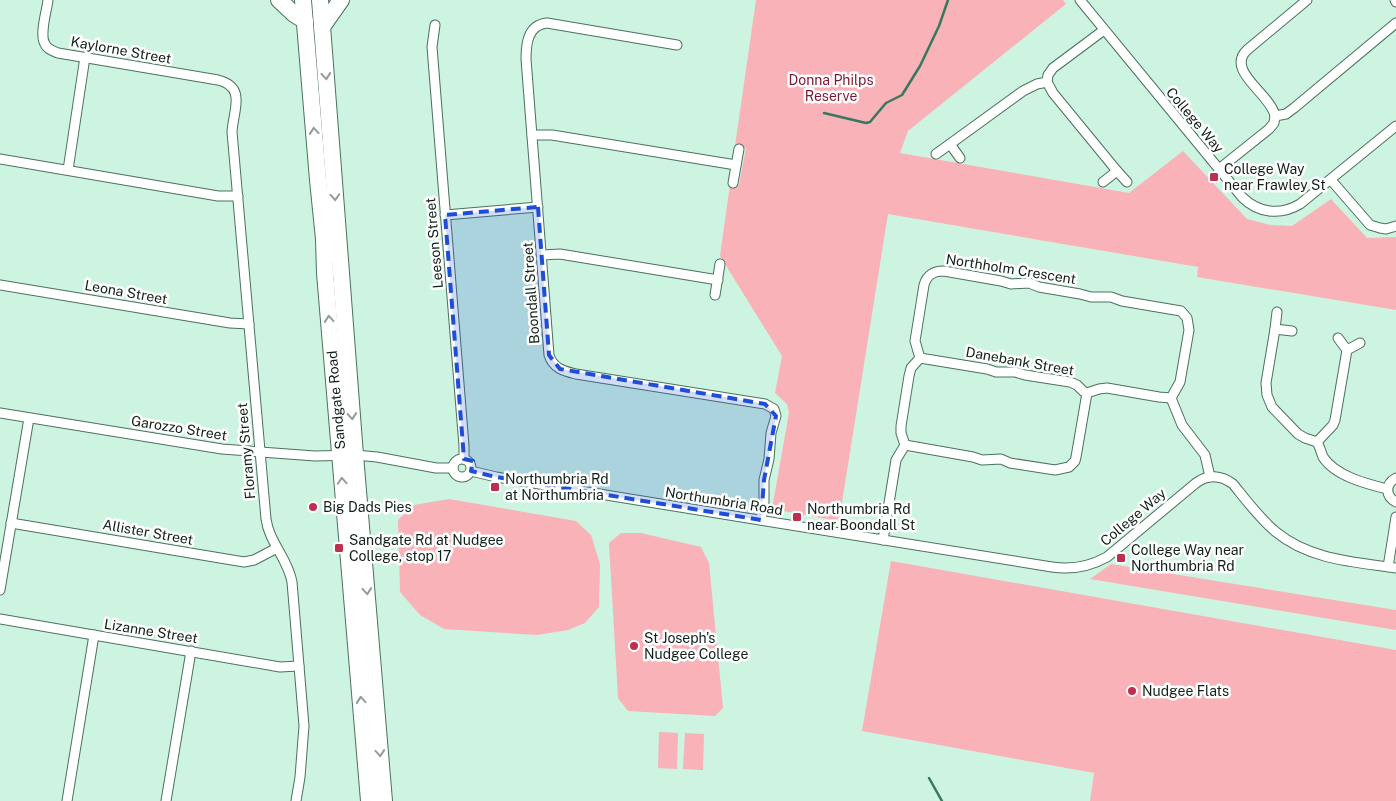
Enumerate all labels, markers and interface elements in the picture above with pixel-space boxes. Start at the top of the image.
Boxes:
street label: Kaylorne Street [69,33,173,67]
one-way arrow [320,72,331,80]
park label: Donna Philps Reserve [789,72,874,104]
street label: College Way [1163,84,1227,156]
one-way arrow [309,127,320,135]
place label: College Way near Frawley St [1224,161,1326,193]
marker: College Way near Frawley St [1208,171,1220,183]
one-way arrow [330,194,341,202]
street label: Leeson Street [422,197,446,289]
street label: Boondall Street [519,242,543,344]
street label: Northholm Crescent [945,251,1077,287]
street label: Leona Street [83,277,169,307]
one-way arrow [324,315,335,323]
street label: Danebank Street [965,344,1075,378]
street label: Sandgate Road [324,350,348,450]
street label: Floramy Street [234,402,258,500]
street label: Garozzo Street [130,413,228,443]
one-way arrow [347,413,358,421]
place label: Northumbria Rd at Northumbria [505,471,609,503]
one-way arrow [337,476,348,484]
marker: Northumbria Rd at Northumbria [489,481,501,493]
street label: Northumbria Road [664,484,784,518]
street label: College Way [1097,485,1169,549]
place label: Big Dads Pies [323,499,412,515]
marker: Big Dads Pies [307,501,319,513]
place label: Northumbria Rd near Boondall St [807,501,915,533]
marker: Northumbria Rd near Boondall St [791,511,803,523]
street label: Allister Street [102,516,194,548]
place label: Sandgate Rd at Nudgee College, stop 17 [349,532,504,564]
marker: Sandgate Rd at Nudgee College, stop 17 [333,542,345,554]
place label: College Way near Northumbria Rd [1131,542,1244,574]
marker: College Way near Northumbria Rd [1115,552,1127,564]
one-way arrow [361,587,372,595]
street label: Lizanne Street [103,616,199,646]
place label: St Joseph's Nudgee College [644,630,748,662]
marker: St Joseph's Nudgee College [628,640,640,652]
place label: Nudgee Flats [1142,683,1229,699]
marker: Nudgee Flats [1126,685,1138,697]
one-way arrow [356,696,367,704]
one-way arrow [374,749,385,757]

